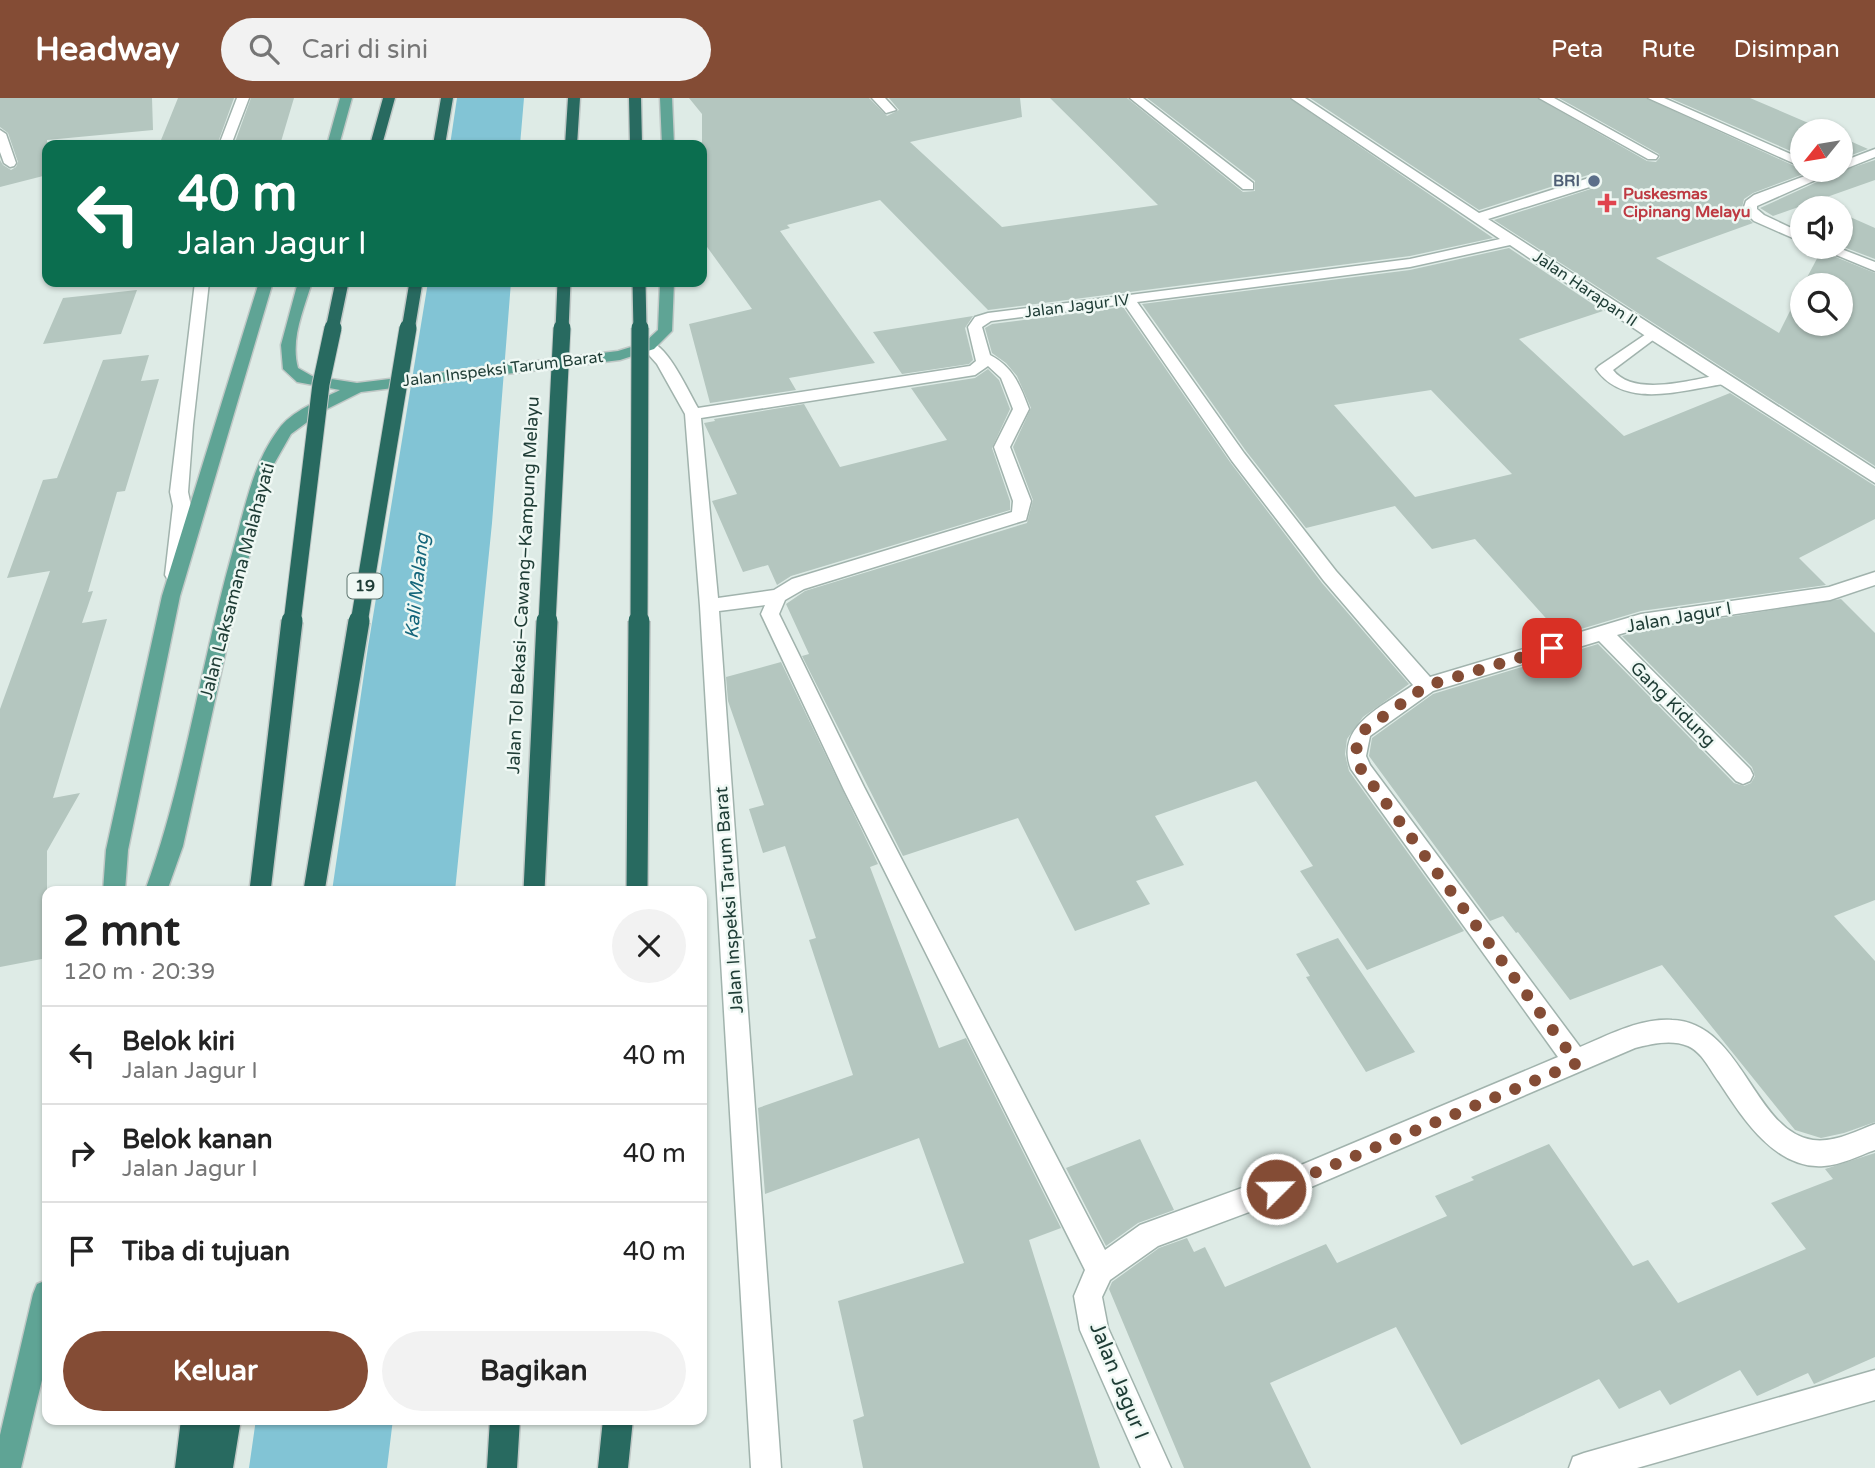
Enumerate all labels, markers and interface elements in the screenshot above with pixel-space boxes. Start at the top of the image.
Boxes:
search box [221,18,711,81]
text: Headway [35,30,179,69]
icon: search [245,30,283,68]
text: Cari di sini [301,34,428,65]
text: Peta [1551,35,1603,64]
text: Rute [1641,35,1695,64]
text: Disimpan [1733,35,1840,64]
north arrow [1790,119,1853,182]
map controls [1790,119,1853,336]
text: 40 m [178,165,297,224]
icon: left [63,168,154,259]
place label: BRI [1553,171,1580,191]
marker: BRI [1586,173,1602,189]
place label: Puskesmas Cipinang Melayu [1623,184,1750,222]
marker: Puskesmas Cipinang Melayu [1597,193,1617,213]
button: sound [1790,196,1853,259]
text: Jalan Jagur I [178,225,367,263]
street label: Jalan Harapan II [1529,247,1641,331]
button: search [1790,273,1853,336]
street label: Jalan Jagur IV [1023,290,1131,322]
street label: Jalan Inspeksi Tarum Barat [401,347,605,391]
street label: Jalan Tol Bekasi–Cawang–Kampung Melayu [502,396,544,774]
street label: Jalan Laksamana Malahayati [195,460,279,702]
water label: Kali Malang [401,531,434,640]
road number: 19 [348,573,382,598]
street label: Jalan Jagur I [1625,597,1733,637]
pin [1522,618,1582,678]
icon: arrive [1533,629,1571,667]
street label: Gang Kidung [1626,657,1720,751]
street label: Jalan Inspeksi Tarum Barat [710,786,748,1014]
text: 2 mnt [63,906,180,957]
button: close [612,909,686,983]
text: 120 m · 20:39 [63,958,215,986]
text: Belok kiri [122,1026,235,1057]
icon: left [63,1036,101,1074]
text: 40 m [623,1040,686,1071]
text: Jalan Jagur I [122,1057,258,1085]
text: Belok kanan [122,1124,273,1155]
icon: right [63,1134,101,1172]
text: 40 m [623,1138,686,1169]
position arrow [1239,1152,1313,1226]
text: Jalan Jagur I [122,1155,258,1183]
icon: arrive [63,1232,101,1270]
text: Tiba di tujuan [122,1236,290,1267]
text: 40 m [623,1236,686,1267]
street label: Jalan Jagur I [1084,1319,1154,1443]
button: Keluar [63,1331,368,1411]
button: Bagikan [382,1331,686,1411]

